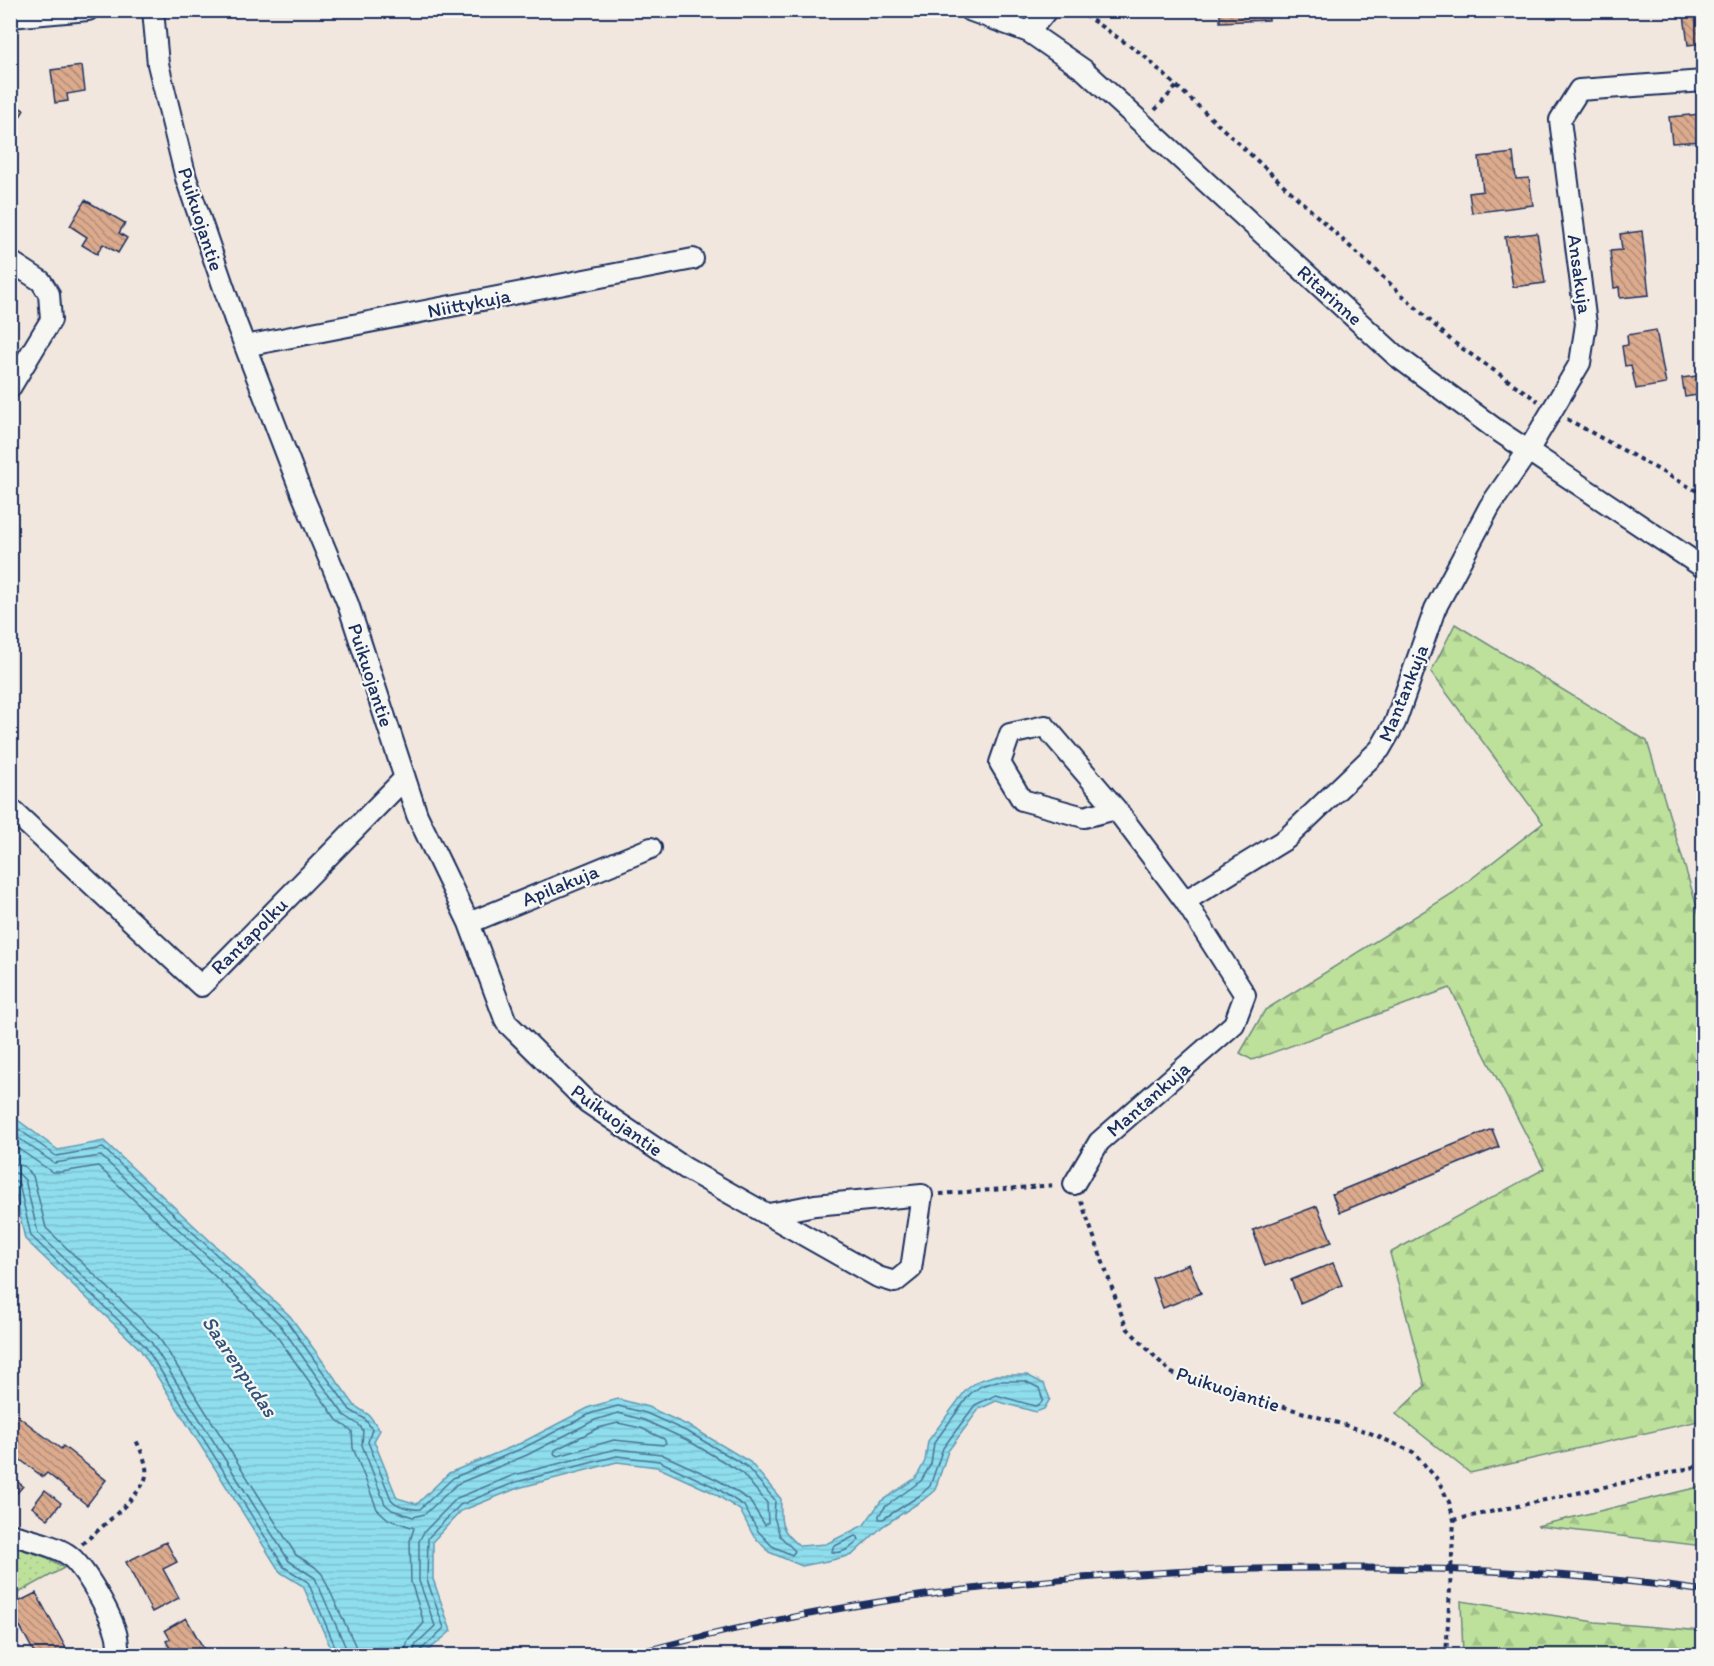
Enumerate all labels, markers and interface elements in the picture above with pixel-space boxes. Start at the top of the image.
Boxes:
street label: Puikuojantie [173,164,229,274]
street label: Ansakuja [1563,233,1598,316]
street label: Ritarinne [1292,260,1368,330]
street label: Niittykuja [425,283,513,323]
street label: Puikuojantie [343,620,399,730]
street label: Mantankuja [1373,640,1434,745]
street label: Apilakuja [518,859,602,911]
street label: Rantapolku [206,893,292,979]
street label: Mantankuja [1101,1056,1195,1142]
street label: Puikuojantie [566,1079,668,1161]
water label: Saarenpudas [197,1311,284,1423]
street label: Puikuojantie [1173,1361,1283,1417]

